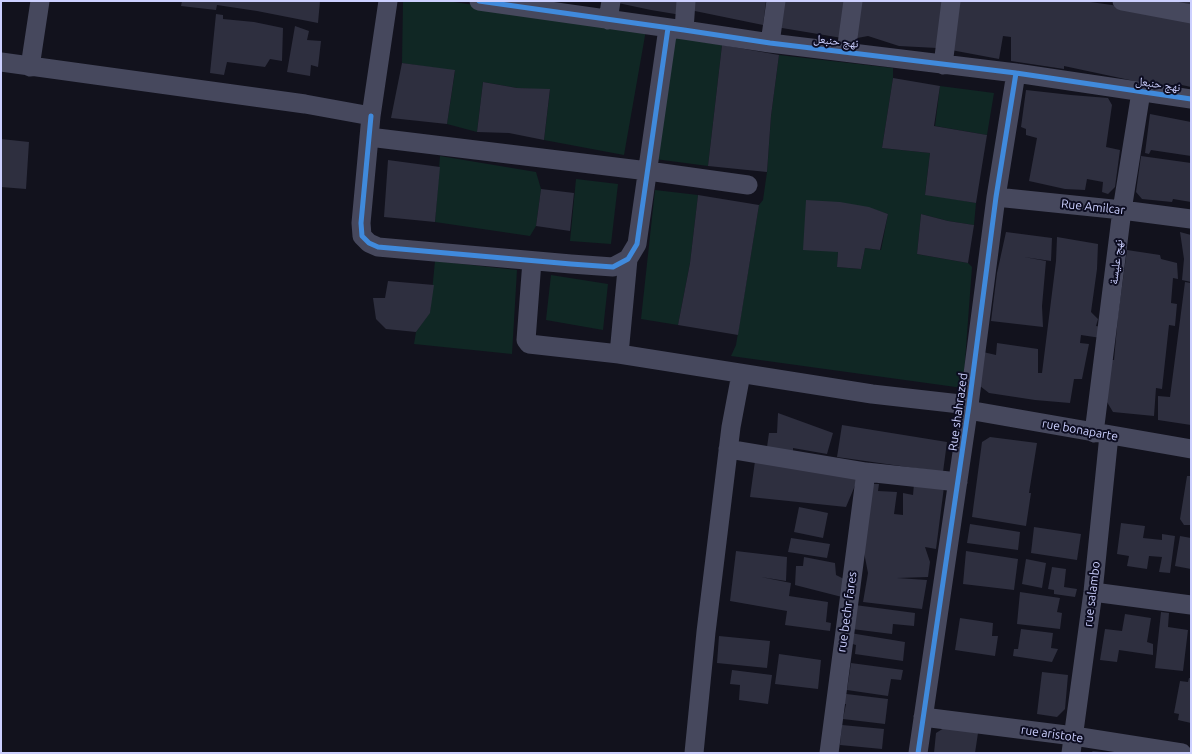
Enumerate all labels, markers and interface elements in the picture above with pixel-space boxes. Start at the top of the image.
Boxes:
street label: نهج حنبعل [813,31,859,51]
street label: نهج حنبعل [1134,73,1182,95]
street label: Rue Amilcar [1060,196,1126,218]
street label: نهج عليسة [1106,239,1126,285]
street label: Rue shahrazed [945,372,971,452]
street label: rue bonaparte [1041,416,1119,444]
street label: rue salambo [1081,560,1103,628]
street label: rue bechr fares [834,571,860,653]
street label: rue aristote [1020,723,1084,745]

